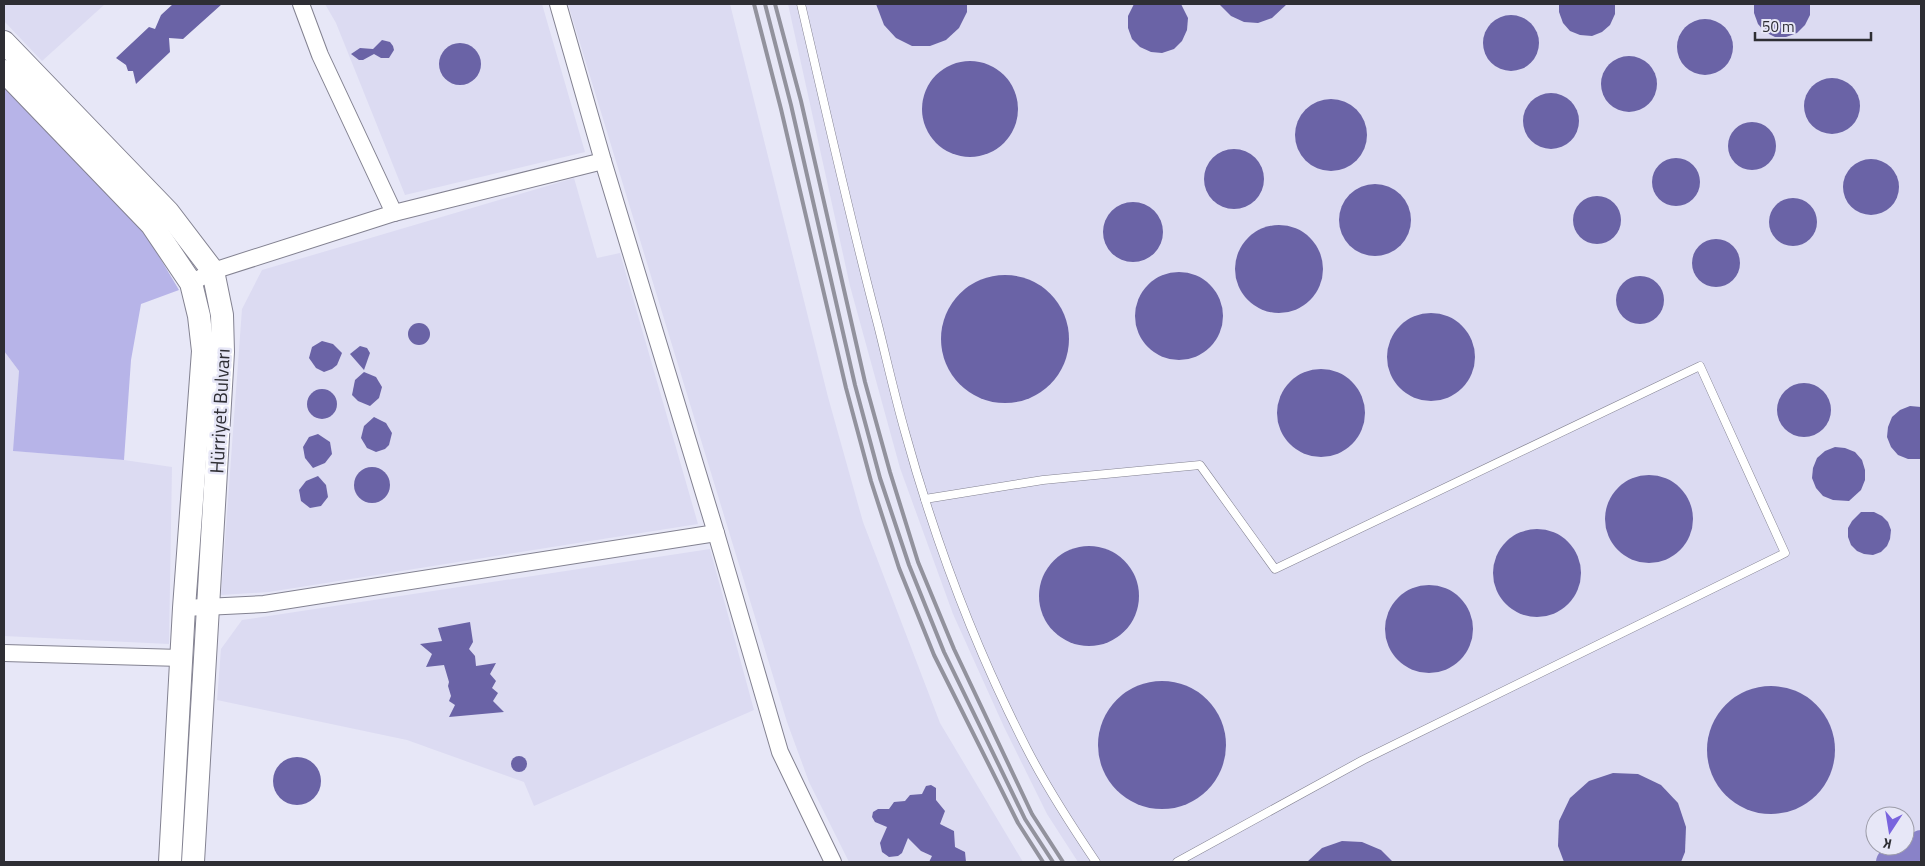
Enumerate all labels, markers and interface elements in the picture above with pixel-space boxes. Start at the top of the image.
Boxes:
scale bar [1755,10,1871,42]
text: 50 m [1762,15,1795,38]
street label: Hürriyet Bulvarı [201,348,237,474]
north arrow [1865,806,1915,856]
text: K [1880,833,1893,855]

